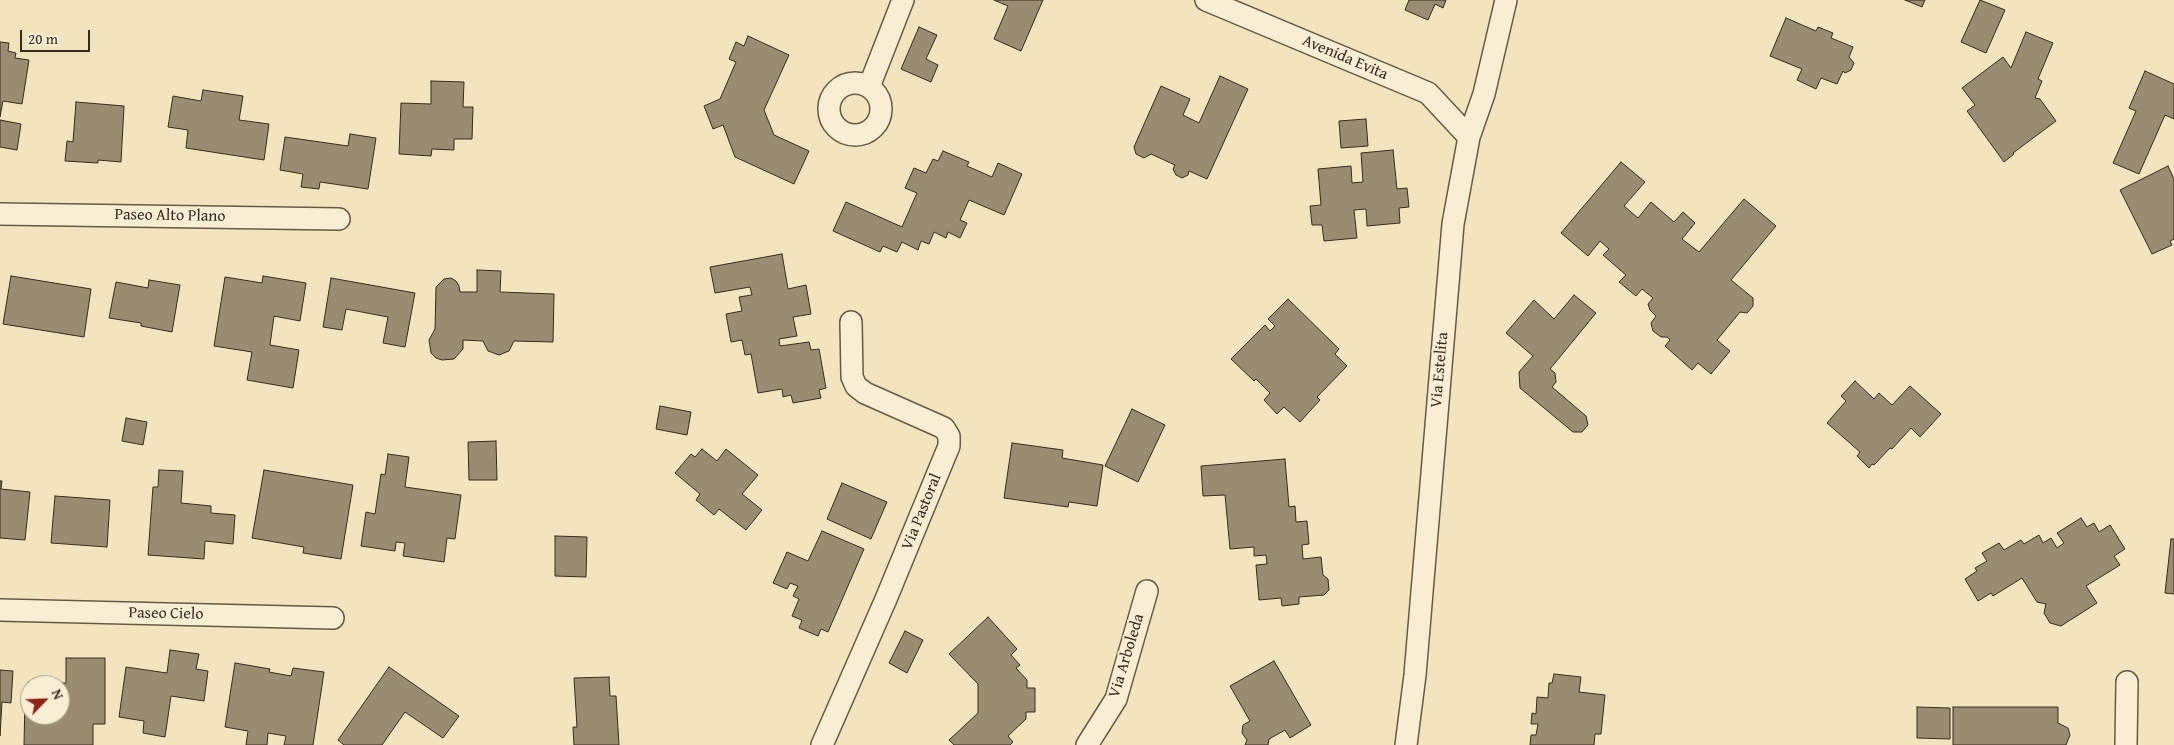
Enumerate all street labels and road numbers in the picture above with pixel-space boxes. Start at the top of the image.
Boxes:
street label: Avenida Evita [1299,31,1391,85]
street label: Paseo Alto Plano [114,205,226,227]
street label: Via Estelita [1427,331,1453,409]
street label: Via Pastoral [898,471,946,553]
street label: Paseo Cielo [128,604,204,624]
street label: Via Arboleda [1105,612,1149,700]

